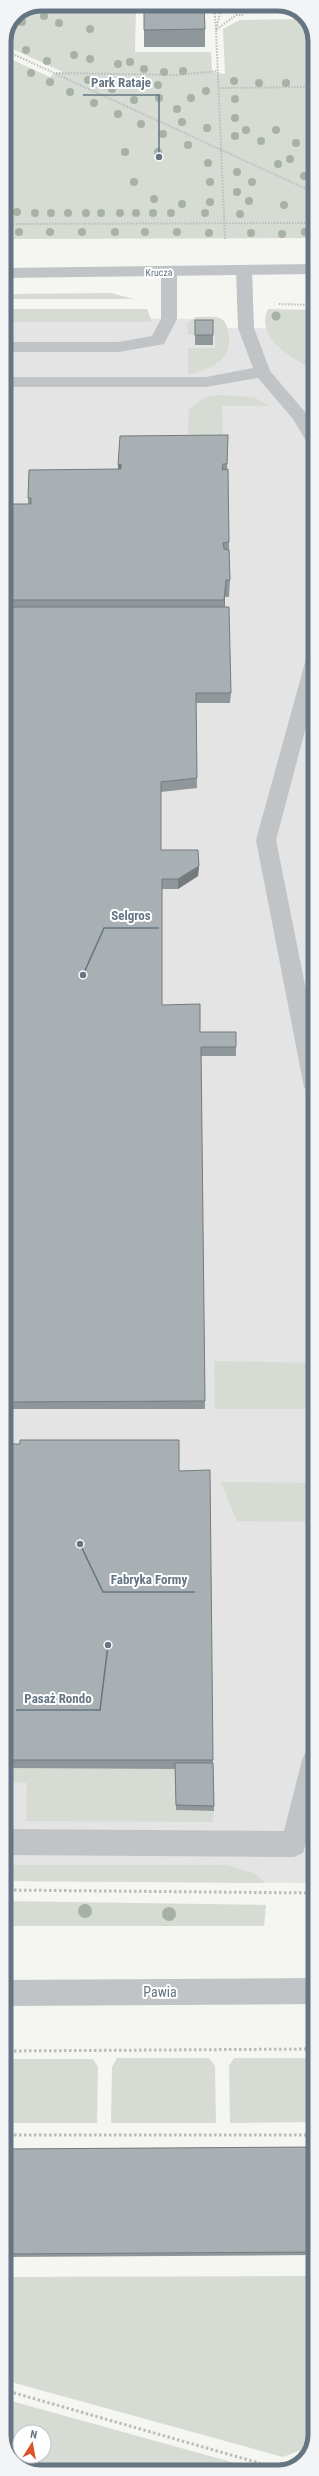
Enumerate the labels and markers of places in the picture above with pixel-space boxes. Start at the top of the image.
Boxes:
callout: Park Rataje [83,70,159,95]
callout: Selgros [104,903,159,928]
callout: Fabryka Formy [103,1567,195,1592]
callout: Pasaż Rondo [16,1685,100,1710]

